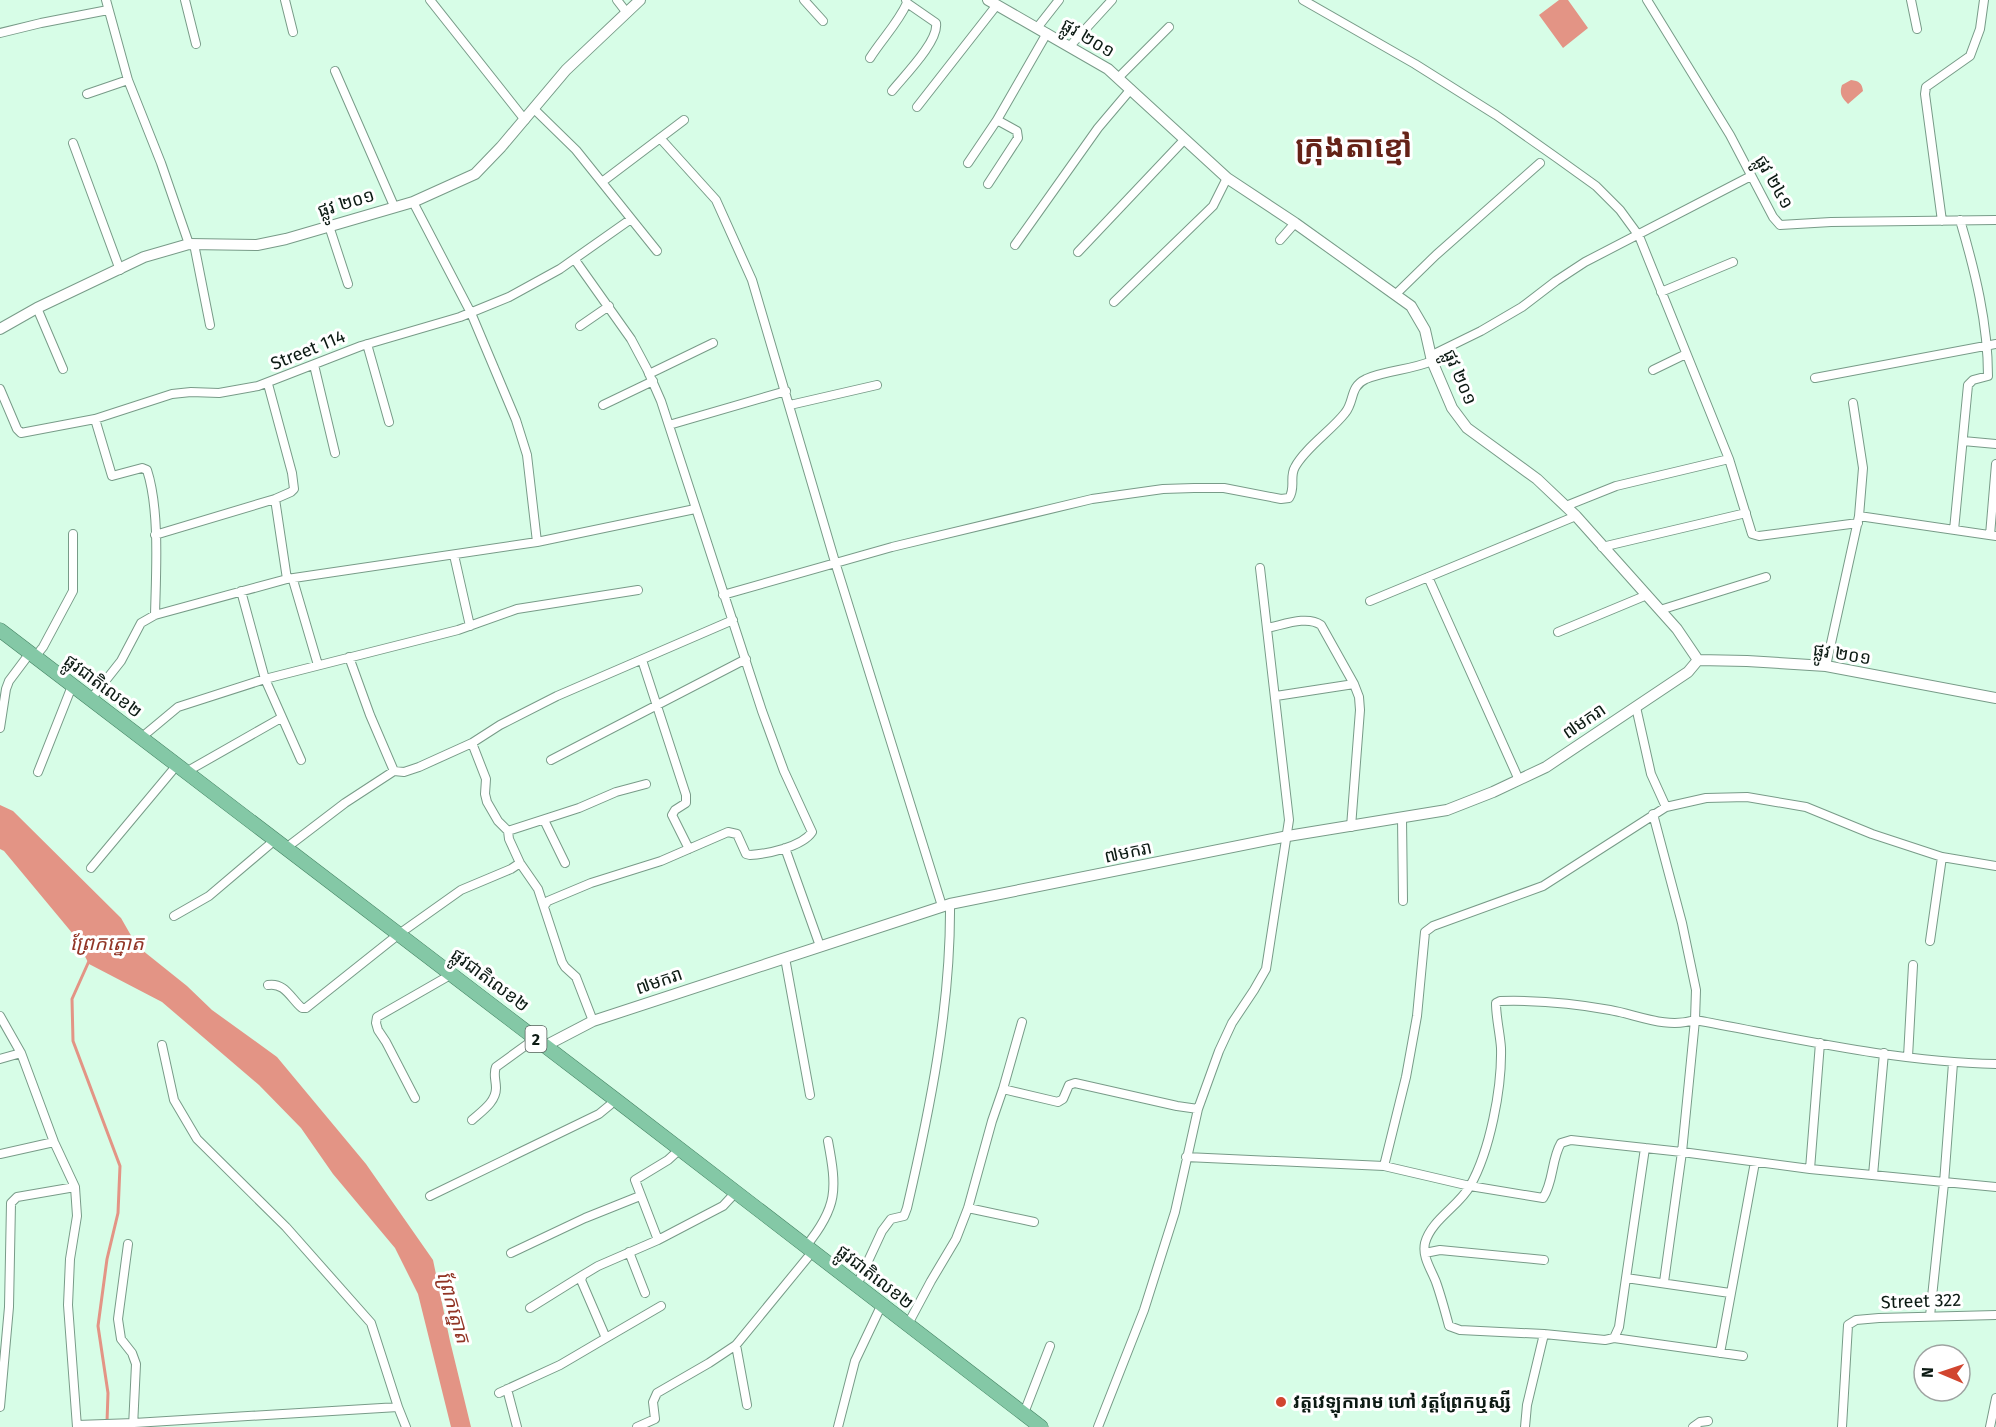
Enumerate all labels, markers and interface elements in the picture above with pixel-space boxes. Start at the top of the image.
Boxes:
street label: ផ្លូវ ២០១ [1055,14,1119,67]
district label: ក្រុងតាខ្មៅ [1296,129,1412,166]
street label: ផ្លូវ ២៤១ [1745,151,1798,215]
street label: ផ្លូវ ២០១ [315,184,379,227]
street label: Street 114 [267,325,349,375]
street label: ផ្លូវ ២០១ [1434,346,1482,410]
street label: ផ្លូវ ២០១ [1811,639,1873,675]
street label: ផ្លូវជាតិលេខ២ [56,649,146,727]
street label: ៧មករា [1558,698,1610,744]
street label: ៧មករា [1102,836,1154,868]
water label: ព្រែកត្នោត [70,931,145,956]
street label: ផ្លូវជាតិលេខ២ [443,943,533,1021]
street label: ៧មករា [633,963,685,999]
road number: 2 [526,1026,546,1052]
street label: ផ្លូវជាតិលេខ២ [829,1240,918,1318]
water label: ព្រែកត្នោត [432,1268,476,1347]
street label: Street 322 [1881,1289,1962,1313]
north arrow [1912,1343,1972,1403]
text: N [1918,1367,1937,1378]
place label: វត្តវេឡុការាម ហៅ វត្តព្រែកឬស្សី [1293,1390,1511,1418]
marker: វត្តវេឡុការាម ហៅ វត្តព្រែកឬស្សី [1274,1395,1288,1409]

